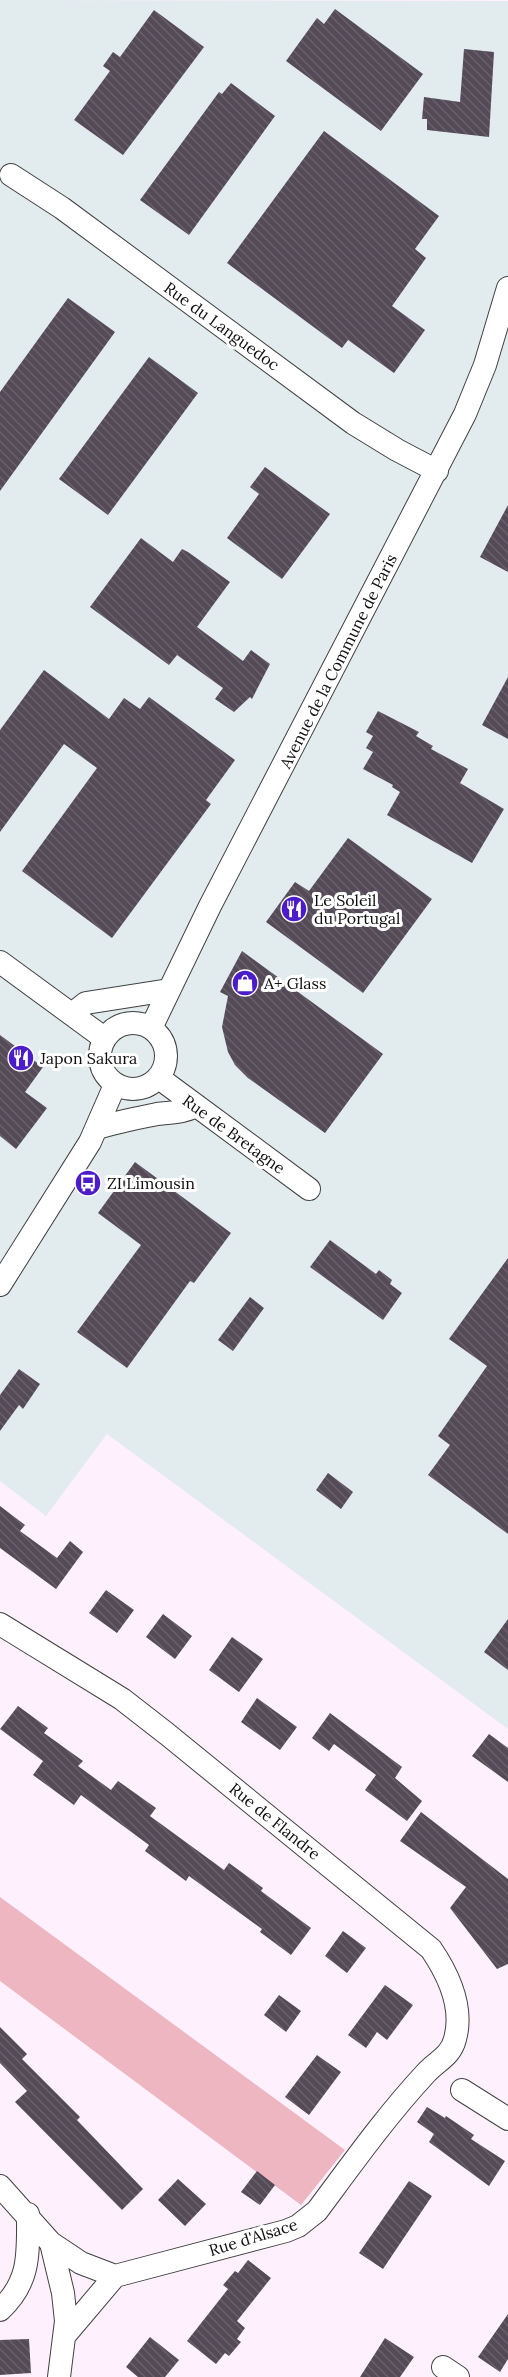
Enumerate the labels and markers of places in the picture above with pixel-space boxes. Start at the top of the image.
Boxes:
place label: Le Soleil du Portugal [314,890,400,928]
restaurant icon: Le Soleil du Portugal [279,894,309,924]
shop icon: A+ Glass [230,968,260,998]
place label: A+ Glass [263,973,326,993]
restaurant icon: Japon Sakura [6,1043,36,1073]
place label: Japon Sakura [39,1048,137,1068]
bus stop icon: ZI Limousin [73,1168,103,1198]
place label: ZI Limousin [107,1173,195,1193]

